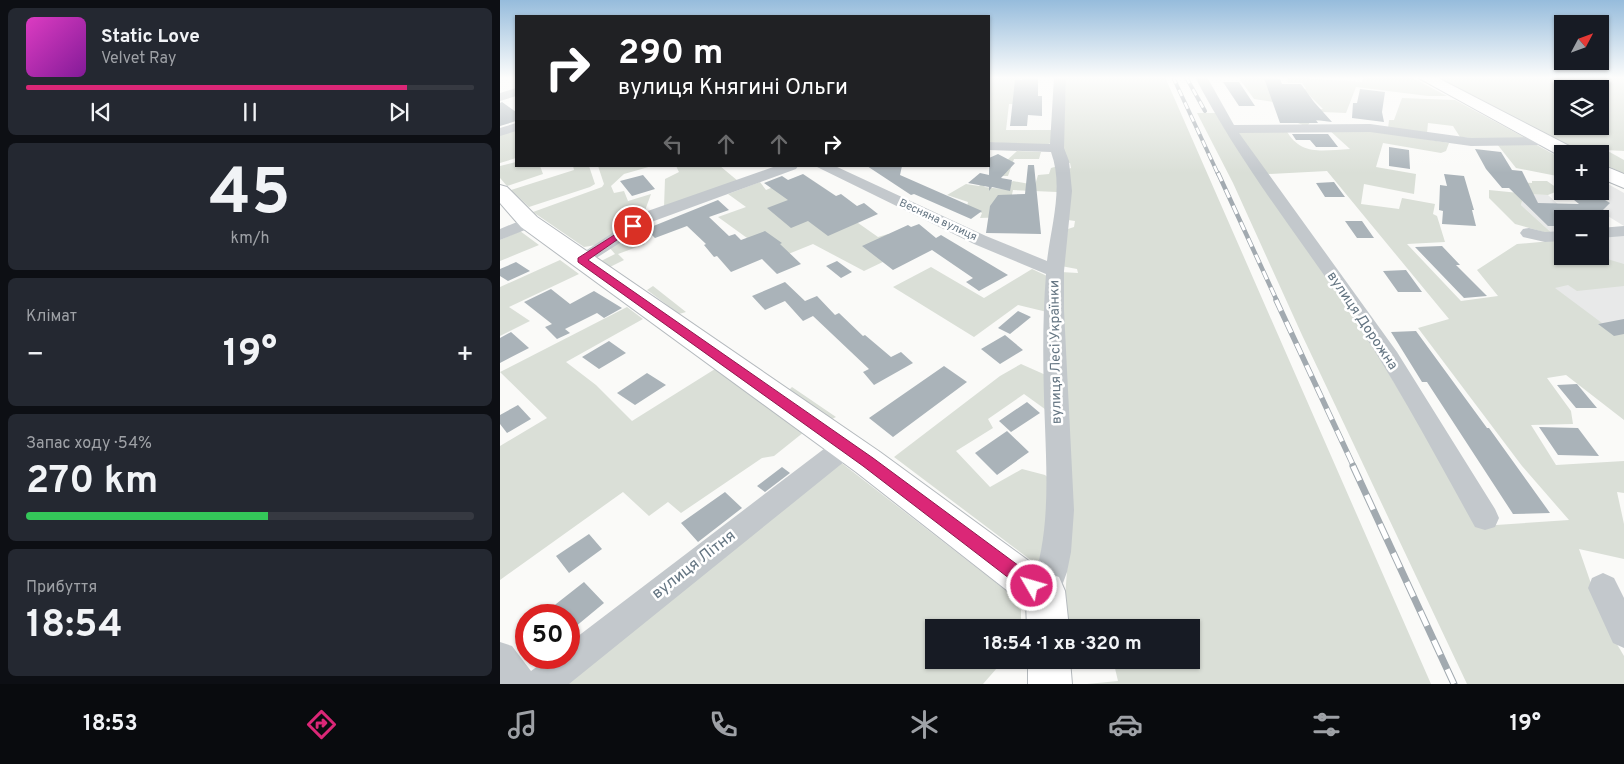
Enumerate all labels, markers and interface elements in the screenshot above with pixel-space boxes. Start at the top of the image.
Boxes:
north arrow [1554,15,1609,70]
map controls [1554,15,1609,265]
text: Static Love [101,25,200,49]
text: 290 m [618,32,723,76]
icon: right [535,35,600,100]
text: Velvet Ray [101,49,176,69]
text: вулиця Княгині Ольги [618,75,848,102]
button: layers [1554,80,1609,135]
icon: previous [87,98,115,126]
icon: pause [236,98,264,126]
icon: next [385,98,413,126]
icon: left [659,130,687,158]
icon: ahead [712,130,740,158]
icon: ahead [765,130,793,158]
icon: right [818,130,846,158]
button: + [1554,145,1609,200]
text: 45 [209,155,291,237]
street label: Весняна вулиця [897,196,979,244]
pin [612,205,654,247]
button: − [1554,210,1609,265]
icon: arrive [619,212,647,240]
text: km/h [231,229,269,249]
street label: вулиця Дорожна [1323,269,1401,373]
street label: вулиця Лесі Українки [1046,280,1066,424]
text: Клімат [26,307,77,327]
text: 19° [223,331,277,380]
text: − [26,338,44,374]
text: + [456,338,474,374]
text: Запас ходу · 54% [26,434,152,454]
text: 270 km [26,458,158,507]
street label: вулиця Літня [648,526,740,604]
position arrow [1005,559,1057,611]
text: Прибуття [26,578,97,598]
text: 18:54 [26,602,123,651]
speed limit sign: 50 [515,604,580,669]
text: 18:54 · 1 хв · 320 m [983,632,1142,656]
icon: directions [304,707,339,742]
icon: music [505,707,540,742]
icon: phone [706,707,741,742]
icon: climate [907,707,942,742]
icon: car [1108,707,1143,742]
icon: filters [1309,707,1344,742]
text: 18:53 [83,711,138,738]
text: 19° [1510,711,1541,738]

